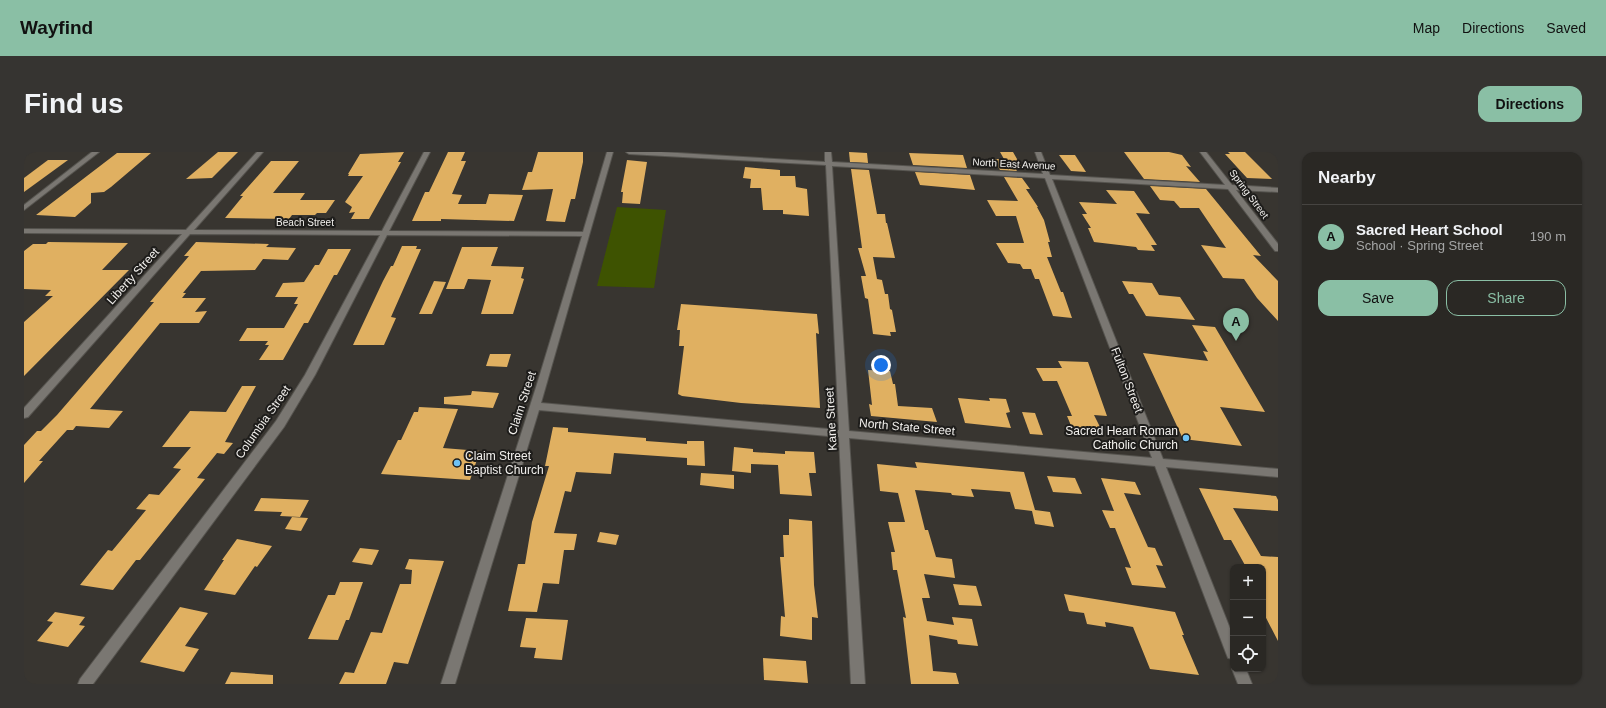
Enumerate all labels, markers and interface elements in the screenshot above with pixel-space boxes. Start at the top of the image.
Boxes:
text: Wayfind [20,17,93,38]
text: Map [1413,20,1440,36]
text: Directions [1462,20,1524,36]
text: Saved [1546,20,1586,36]
button: Directions [1478,86,1582,122]
text: Find us [24,88,124,119]
street label: North East Avenue [972,156,1056,172]
street label: Spring Street [1227,167,1271,221]
text: Nearby [1318,168,1376,187]
street label: Beach Street [276,217,334,228]
text: Sacred Heart School [1356,221,1503,238]
text: A [1326,229,1336,244]
text: 190 m [1530,229,1566,244]
text: School · Spring Street [1356,238,1483,253]
street label: Liberty Street [104,244,163,307]
button: Save [1318,280,1438,316]
button: Share [1446,280,1566,316]
pin: A [1223,308,1249,341]
street label: Fulton Street [1108,345,1146,415]
your location [871,355,891,375]
street label: Claim Street [505,369,539,437]
street label: Columbia Street [233,382,294,461]
street label: Kane Street [822,386,840,451]
street label: North State Street [859,416,956,438]
place label: Sacred Heart Roman Catholic Church [1065,424,1178,452]
marker: Sacred Heart Roman Catholic Church [1181,433,1191,443]
place label: Claim Street Baptist Church [465,449,544,477]
marker: Claim Street Baptist Church [452,458,462,468]
map controls [1230,564,1266,672]
button: + [1230,564,1266,600]
button: − [1230,600,1266,636]
button: locate [1230,636,1266,672]

